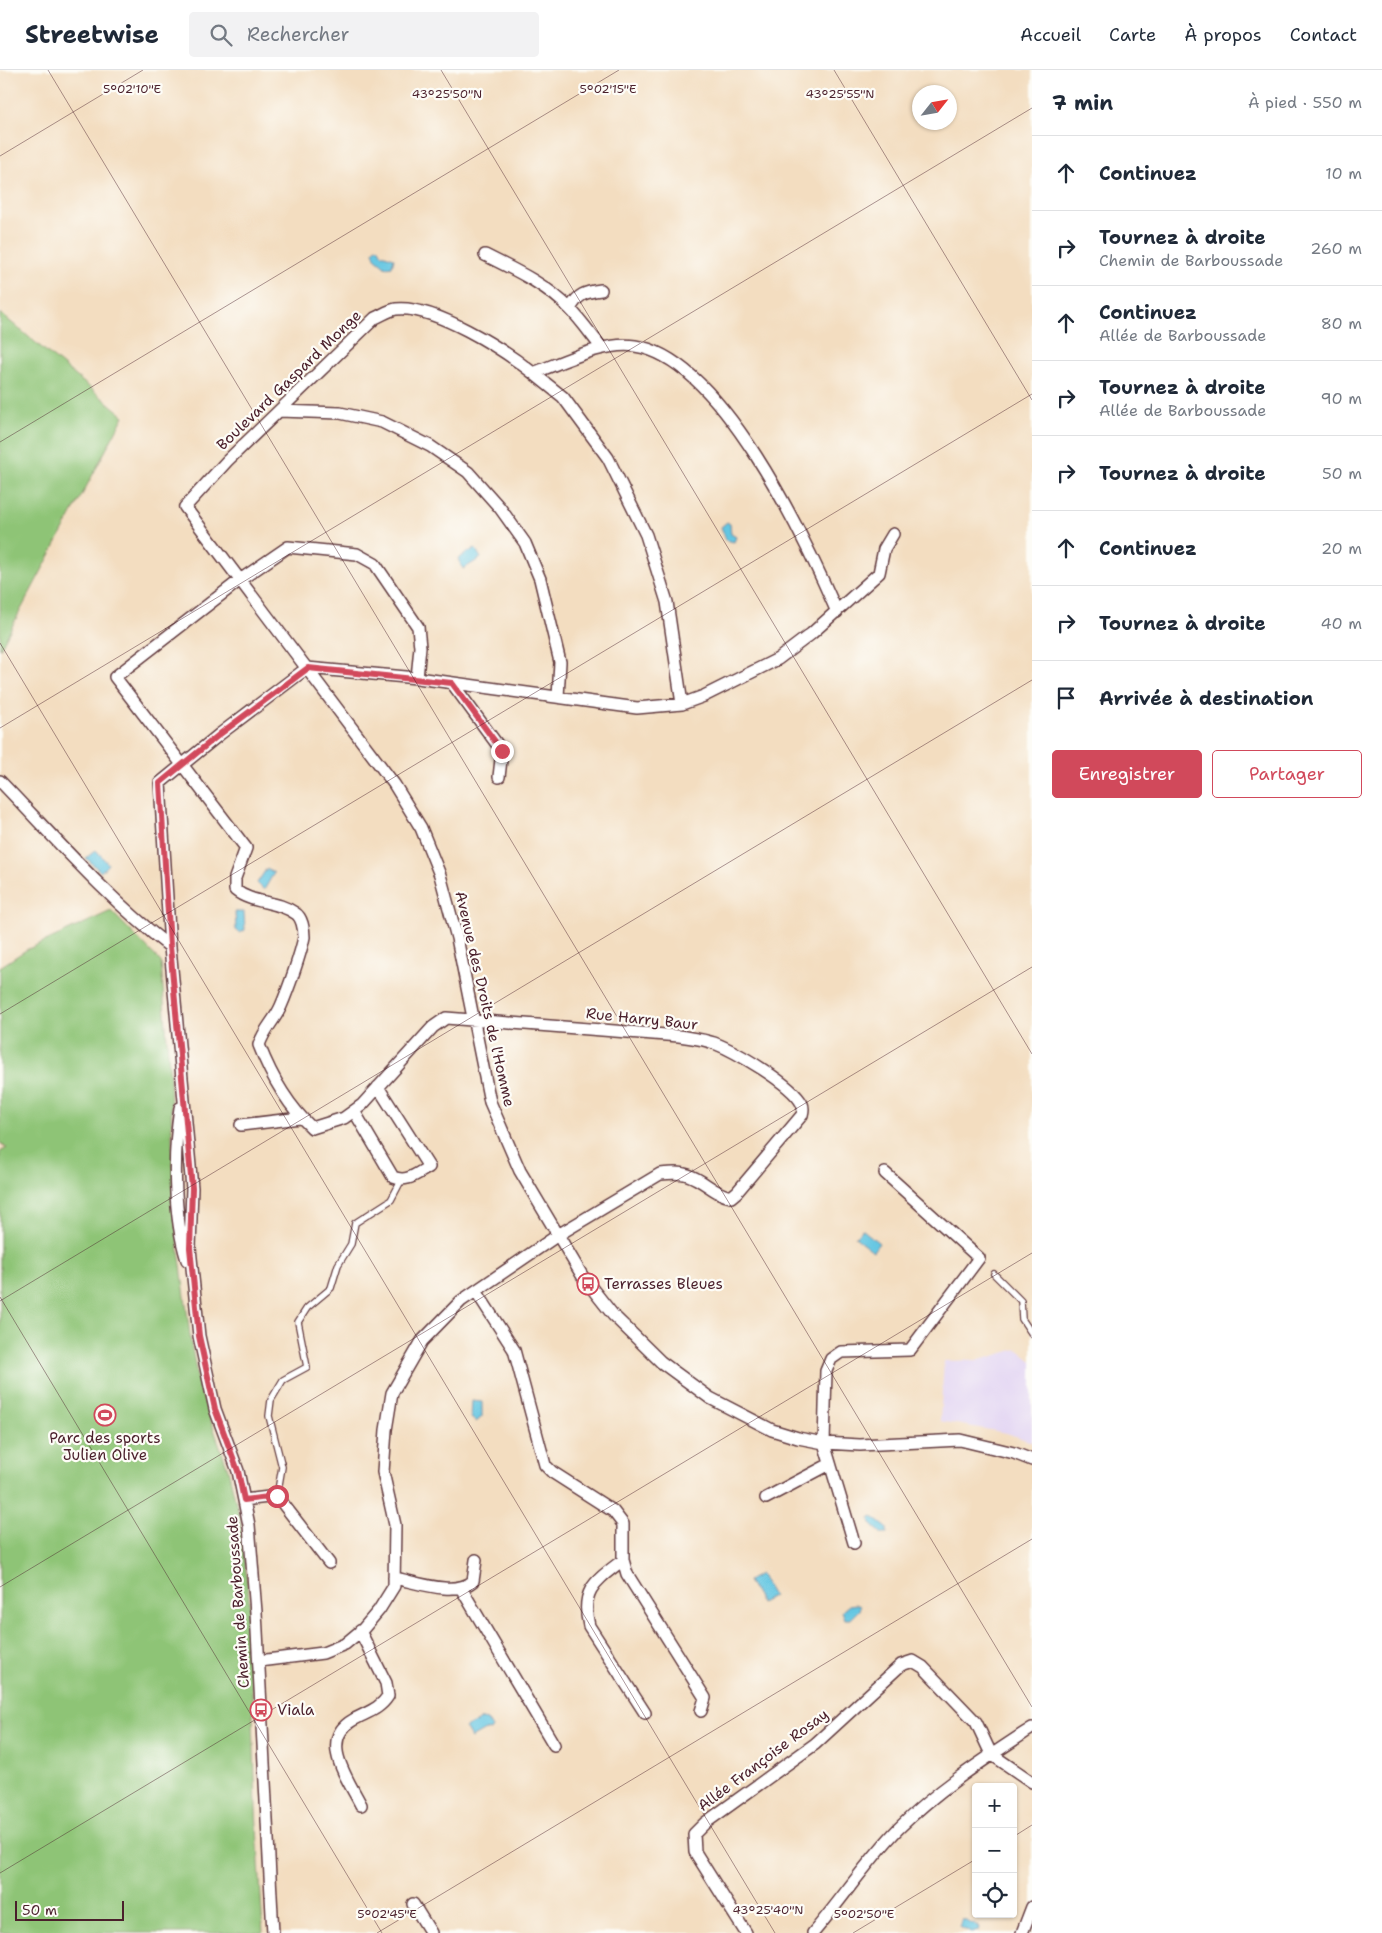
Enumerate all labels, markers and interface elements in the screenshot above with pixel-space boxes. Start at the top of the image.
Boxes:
search box [189,12,539,57]
text: Streetwise [25,19,159,51]
icon: search [207,21,235,49]
text: Rechercher [247,22,350,47]
text: Accueil [1020,23,1081,47]
text: Carte [1109,23,1156,47]
text: À propos [1184,23,1262,47]
text: Contact [1290,23,1357,47]
text: 5°02'10"E [103,81,161,97]
text: 5°02'15"E [580,81,636,97]
north arrow [912,85,957,130]
text: 43°25'50"N [412,86,482,102]
text: 43°25'55"N [806,86,874,102]
text: 7 min [1052,89,1113,117]
text: À pied · 550 m [1248,92,1362,113]
icon: ahead [1052,159,1080,187]
text: Continuez [1099,161,1197,186]
text: 10 m [1325,163,1362,184]
text: Tournez à droite [1099,225,1266,250]
icon: right [1052,234,1080,262]
text: 260 m [1310,238,1362,259]
text: Chemin de Barboussade [1099,250,1283,271]
text: Continuez [1099,300,1197,325]
street label: Boulevard Gaspard Monge [212,306,366,454]
icon: ahead [1052,309,1080,337]
text: 80 m [1321,313,1362,334]
text: Allée de Barboussade [1099,325,1266,346]
text: Tournez à droite [1099,375,1266,400]
icon: right [1052,384,1080,412]
text: 90 m [1321,388,1362,409]
text: Allée de Barboussade [1099,400,1266,421]
icon: right [1052,459,1080,487]
text: Tournez à droite [1099,461,1266,486]
text: 50 m [1322,463,1362,484]
icon: ahead [1052,534,1080,562]
text: Continuez [1099,536,1197,561]
text: 20 m [1321,538,1362,559]
icon: right [1052,609,1080,637]
text: Tournez à droite [1099,611,1266,636]
text: 40 m [1320,613,1362,634]
icon: arrive [1052,684,1080,712]
text: Arrivée à destination [1099,686,1313,711]
route end [491,740,514,763]
button: Enregistrer [1052,750,1202,798]
button: Partager [1212,750,1362,798]
street label: Avenue des Droits de l'Homme [450,889,520,1109]
street label: Rue Harry Baur [585,1003,699,1035]
bus stop icon: Terrasses Bleues [576,1272,600,1296]
place label: Terrasses Bleues [604,1274,723,1294]
sports icon: Parc des sports Julien Olive [93,1403,117,1427]
place label: Parc des sports Julien Olive [49,1428,161,1465]
route start [266,1485,289,1508]
street label: Chemin de Barboussade [222,1515,254,1689]
bus stop icon: Viala [249,1698,273,1722]
place label: Viala [277,1700,315,1720]
street label: Allée Françoise Rosay [694,1704,832,1816]
map controls [972,1783,1017,1918]
button: + [972,1783,1017,1828]
button: − [972,1828,1017,1873]
button: locate [972,1873,1017,1918]
scale bar [15,1898,124,1921]
text: 50 m [22,1901,57,1919]
text: 43°25'40"N [733,1902,803,1918]
text: 5°02'45"E [357,1906,417,1922]
text: 5°02'50"E [834,1906,894,1922]

